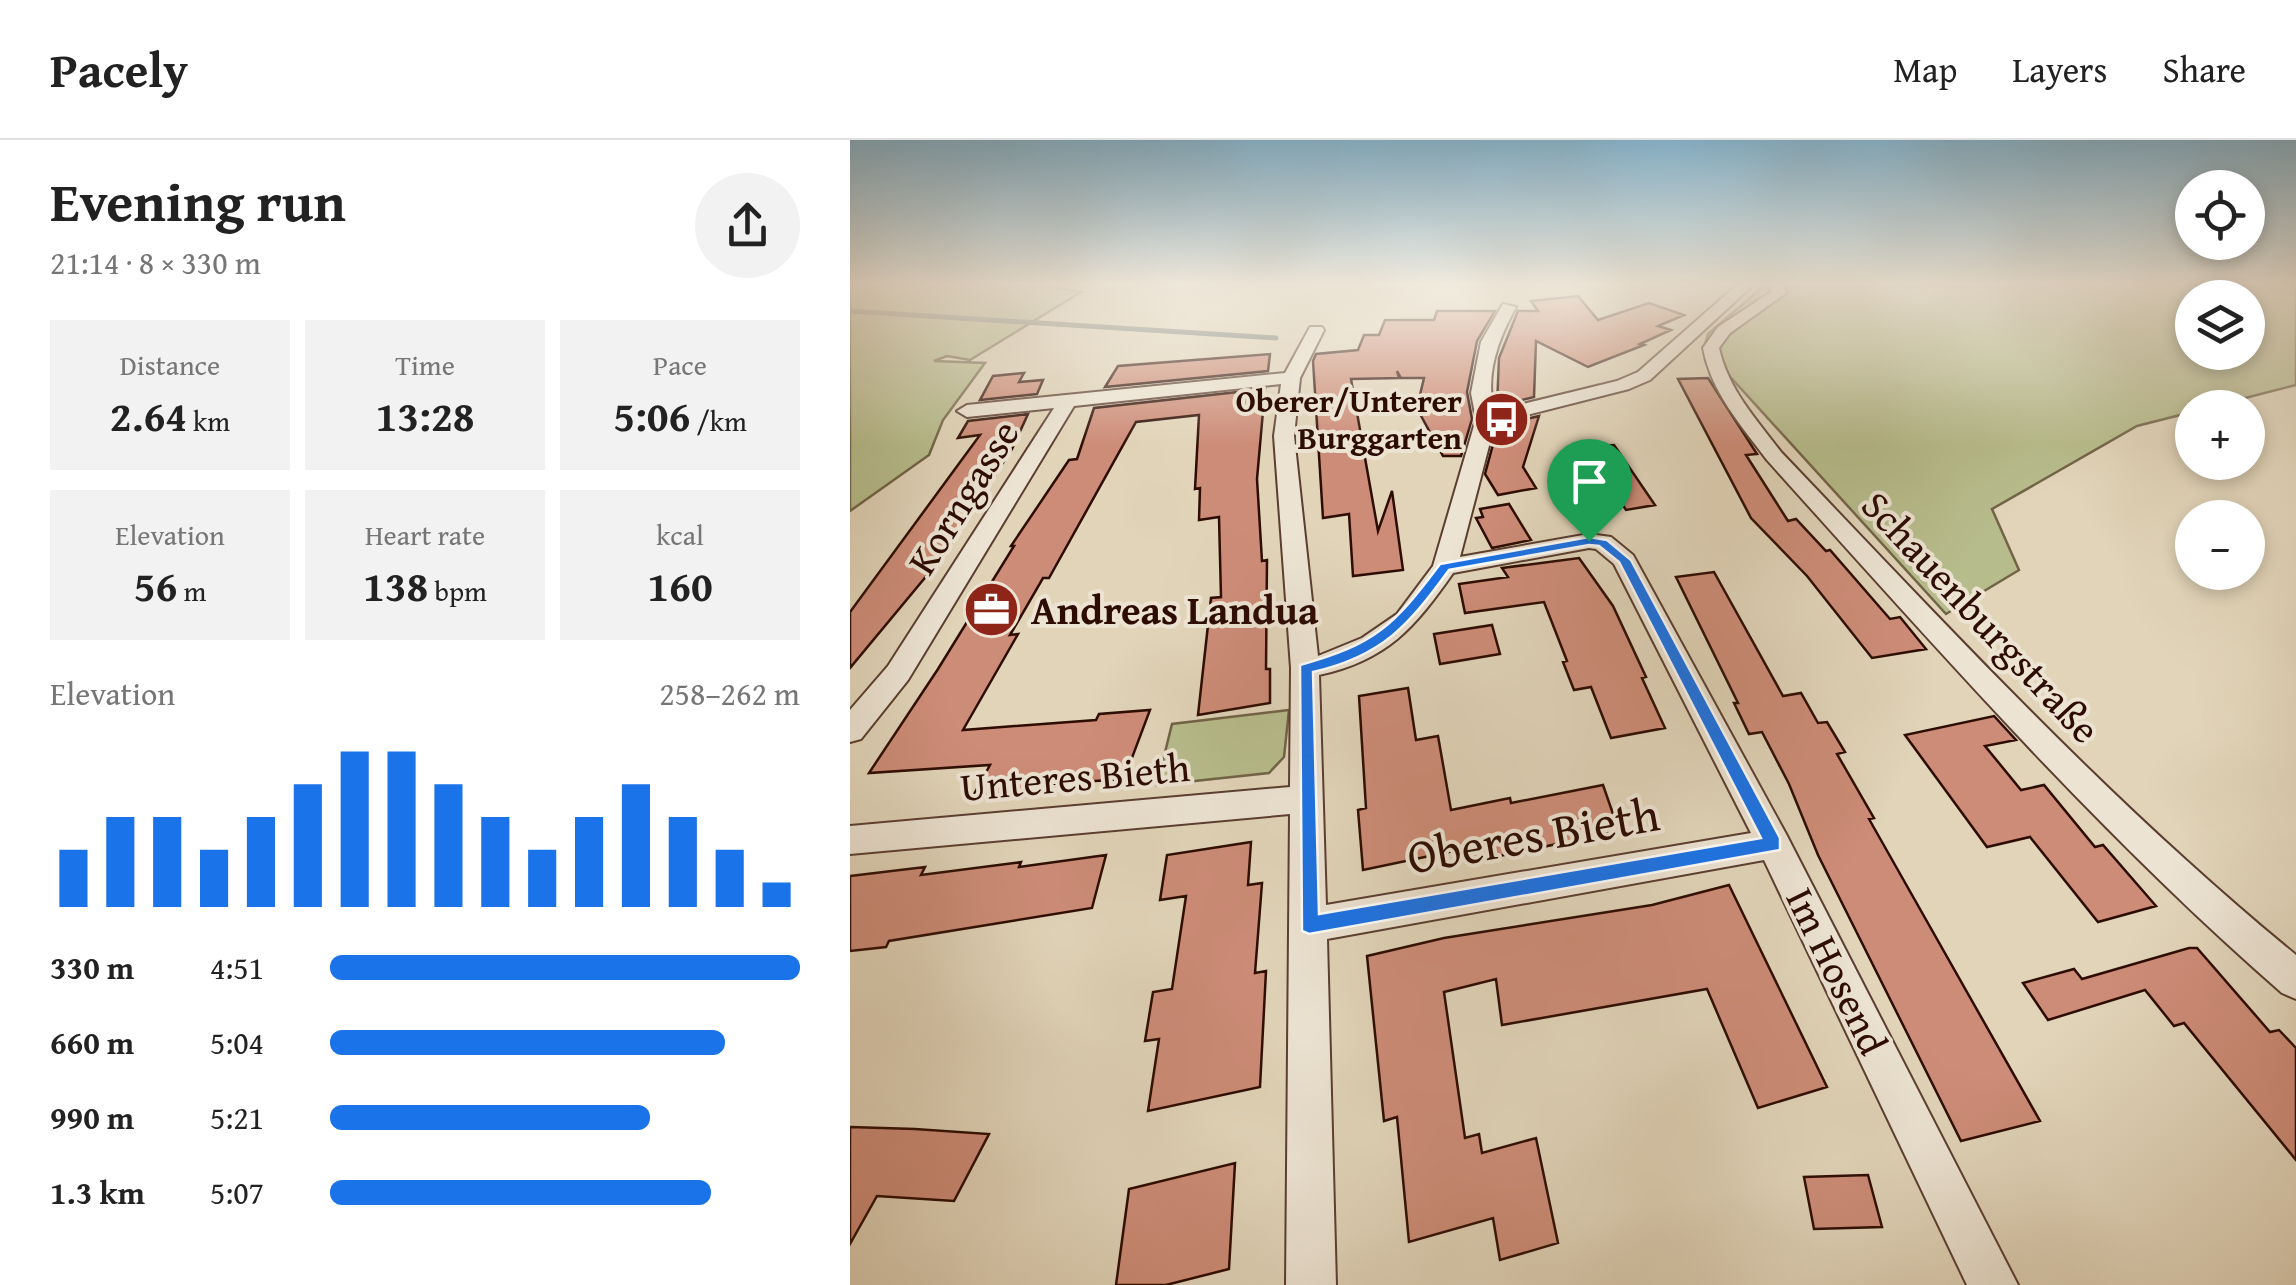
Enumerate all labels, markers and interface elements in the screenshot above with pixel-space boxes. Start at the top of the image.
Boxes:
text: Pacely [50,34,188,105]
text: Map [1893,44,1957,95]
text: Layers [2012,44,2107,95]
text: Share [2162,44,2246,95]
text: Evening run [50,161,346,241]
map controls [2175,170,2265,590]
button: locate [2175,170,2265,260]
button: share [695,173,800,278]
text: 21:14 · 8 × 330 m [50,239,261,286]
button: layers [2175,280,2265,370]
text: Distance [120,344,220,385]
text: Time [395,344,455,385]
text: Pace [653,344,707,385]
place label: Oberer/Unterer Burggarten [1236,377,1462,461]
text: 2.64 [110,385,187,446]
text: 13:28 [376,385,474,446]
text: 5:06 [613,385,690,446]
bus stop icon: Oberer/Unterer Burggarten [1471,389,1531,449]
button: + [2175,390,2265,480]
text: km [187,400,230,441]
text: /km [690,400,747,441]
street label: Korngasse [892,408,1033,585]
pin [1547,439,1632,542]
icon: arrive [1562,454,1617,509]
street label: Schauenburgstraße [1848,477,2114,756]
button: − [2175,500,2265,590]
text: Elevation [115,514,225,555]
text: Heart rate [365,514,485,555]
text: kcal [656,514,704,555]
text: 56 [134,555,177,616]
text: 138 [363,555,428,616]
text: 160 [647,555,713,616]
text: m [177,570,206,611]
text: bpm [428,570,487,611]
office icon: Andreas Landua [962,580,1022,640]
place label: Andreas Landua [1031,580,1319,639]
text: Elevation [50,670,175,717]
text: 258–262 m [659,670,800,717]
street label: Unteres Bieth [958,737,1192,816]
street label: Oberes Bieth [1401,777,1665,892]
street label: Im Hosend [1772,877,1904,1065]
text: 330 m [50,944,134,991]
text: 4:51 [210,944,264,991]
text: 660 m [50,1019,134,1066]
text: 5:04 [210,1019,264,1066]
text: 990 m [50,1094,134,1141]
text: 5:21 [210,1094,264,1141]
text: 1.3 km [50,1169,145,1216]
text: 5:07 [210,1169,264,1216]

